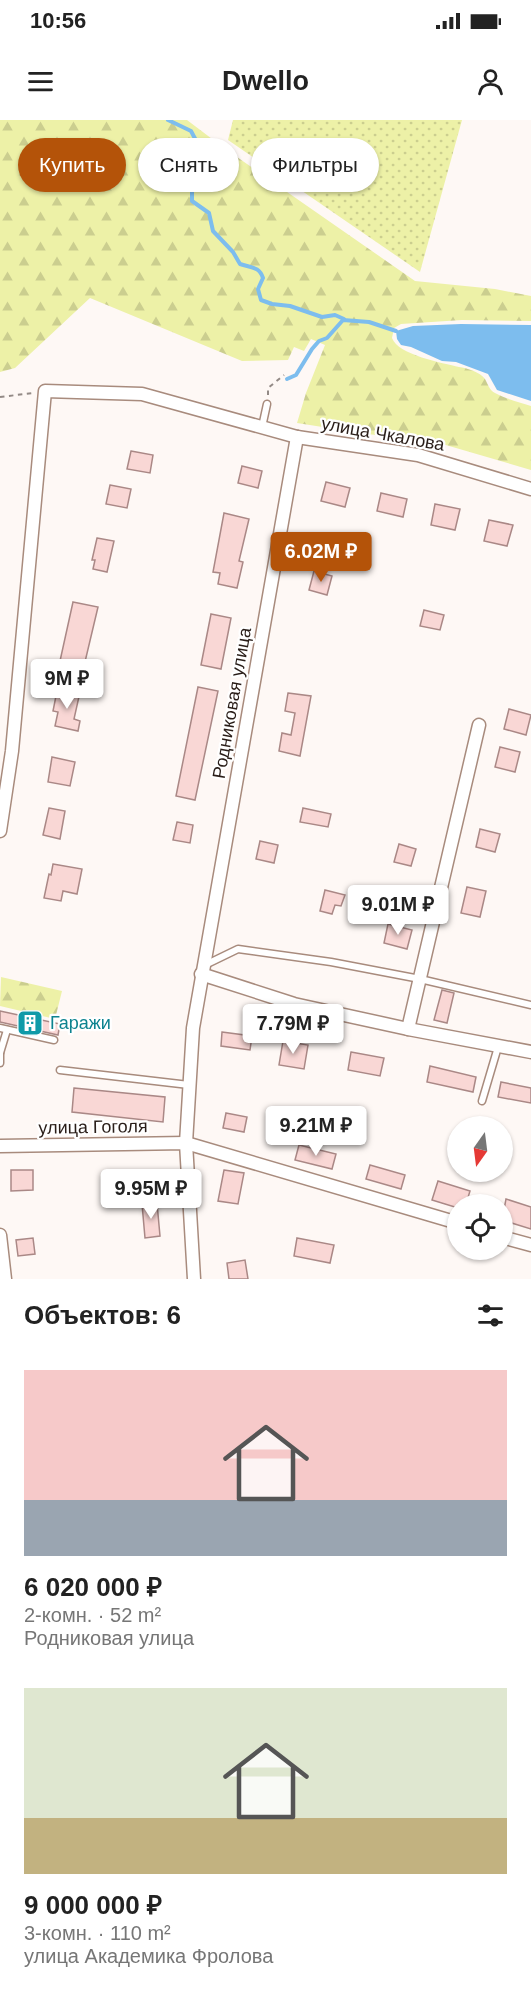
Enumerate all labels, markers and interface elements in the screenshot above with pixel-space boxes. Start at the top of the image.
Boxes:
text: 10:56 [30,8,86,33]
icon: menu [24,65,57,98]
icon: person [474,65,507,98]
text: Dwello [222,66,309,96]
chip: Купить [18,138,126,192]
chip: Снять [138,138,239,192]
chip: Фильтры [251,138,379,192]
street label: улица Чкалова [320,413,447,455]
pin: 6.02M ₽ [266,532,376,583]
text: 6.02M ₽ [285,540,357,562]
street label: Родниковая улица [209,625,255,780]
pin: 9M ₽ [31,659,103,710]
text: 9M ₽ [45,667,89,689]
pin: 9.01M ₽ [343,885,453,936]
text: 9.01M ₽ [362,893,434,915]
pin: 7.79M ₽ [238,1004,348,1055]
building icon: Гаражи [15,1008,45,1038]
text: 7.79M ₽ [257,1012,329,1034]
place label: Гаражи [50,1013,111,1033]
pin: 9.21M ₽ [261,1106,371,1157]
text: 9.21M ₽ [280,1114,352,1136]
street label: улица Гоголя [38,1116,148,1138]
north arrow [447,1116,513,1182]
map controls [447,1116,513,1260]
pin: 9.95M ₽ [96,1169,206,1220]
text: 9.95M ₽ [115,1177,187,1199]
button: locate [447,1194,513,1260]
icon: filters [474,1299,507,1332]
text: Объектов: 6 [24,1300,181,1330]
icon: home [212,1409,320,1517]
text: 6 020 000 ₽ [24,1572,162,1602]
text: 2-комн. · 52 m² [24,1604,161,1626]
text: Родниковая улица [24,1627,194,1649]
icon: home [212,1727,320,1835]
text: 9 000 000 ₽ [24,1890,162,1920]
text: 3-комн. · 110 m² [24,1922,171,1944]
text: улица Академика Фролова [24,1945,273,1967]

